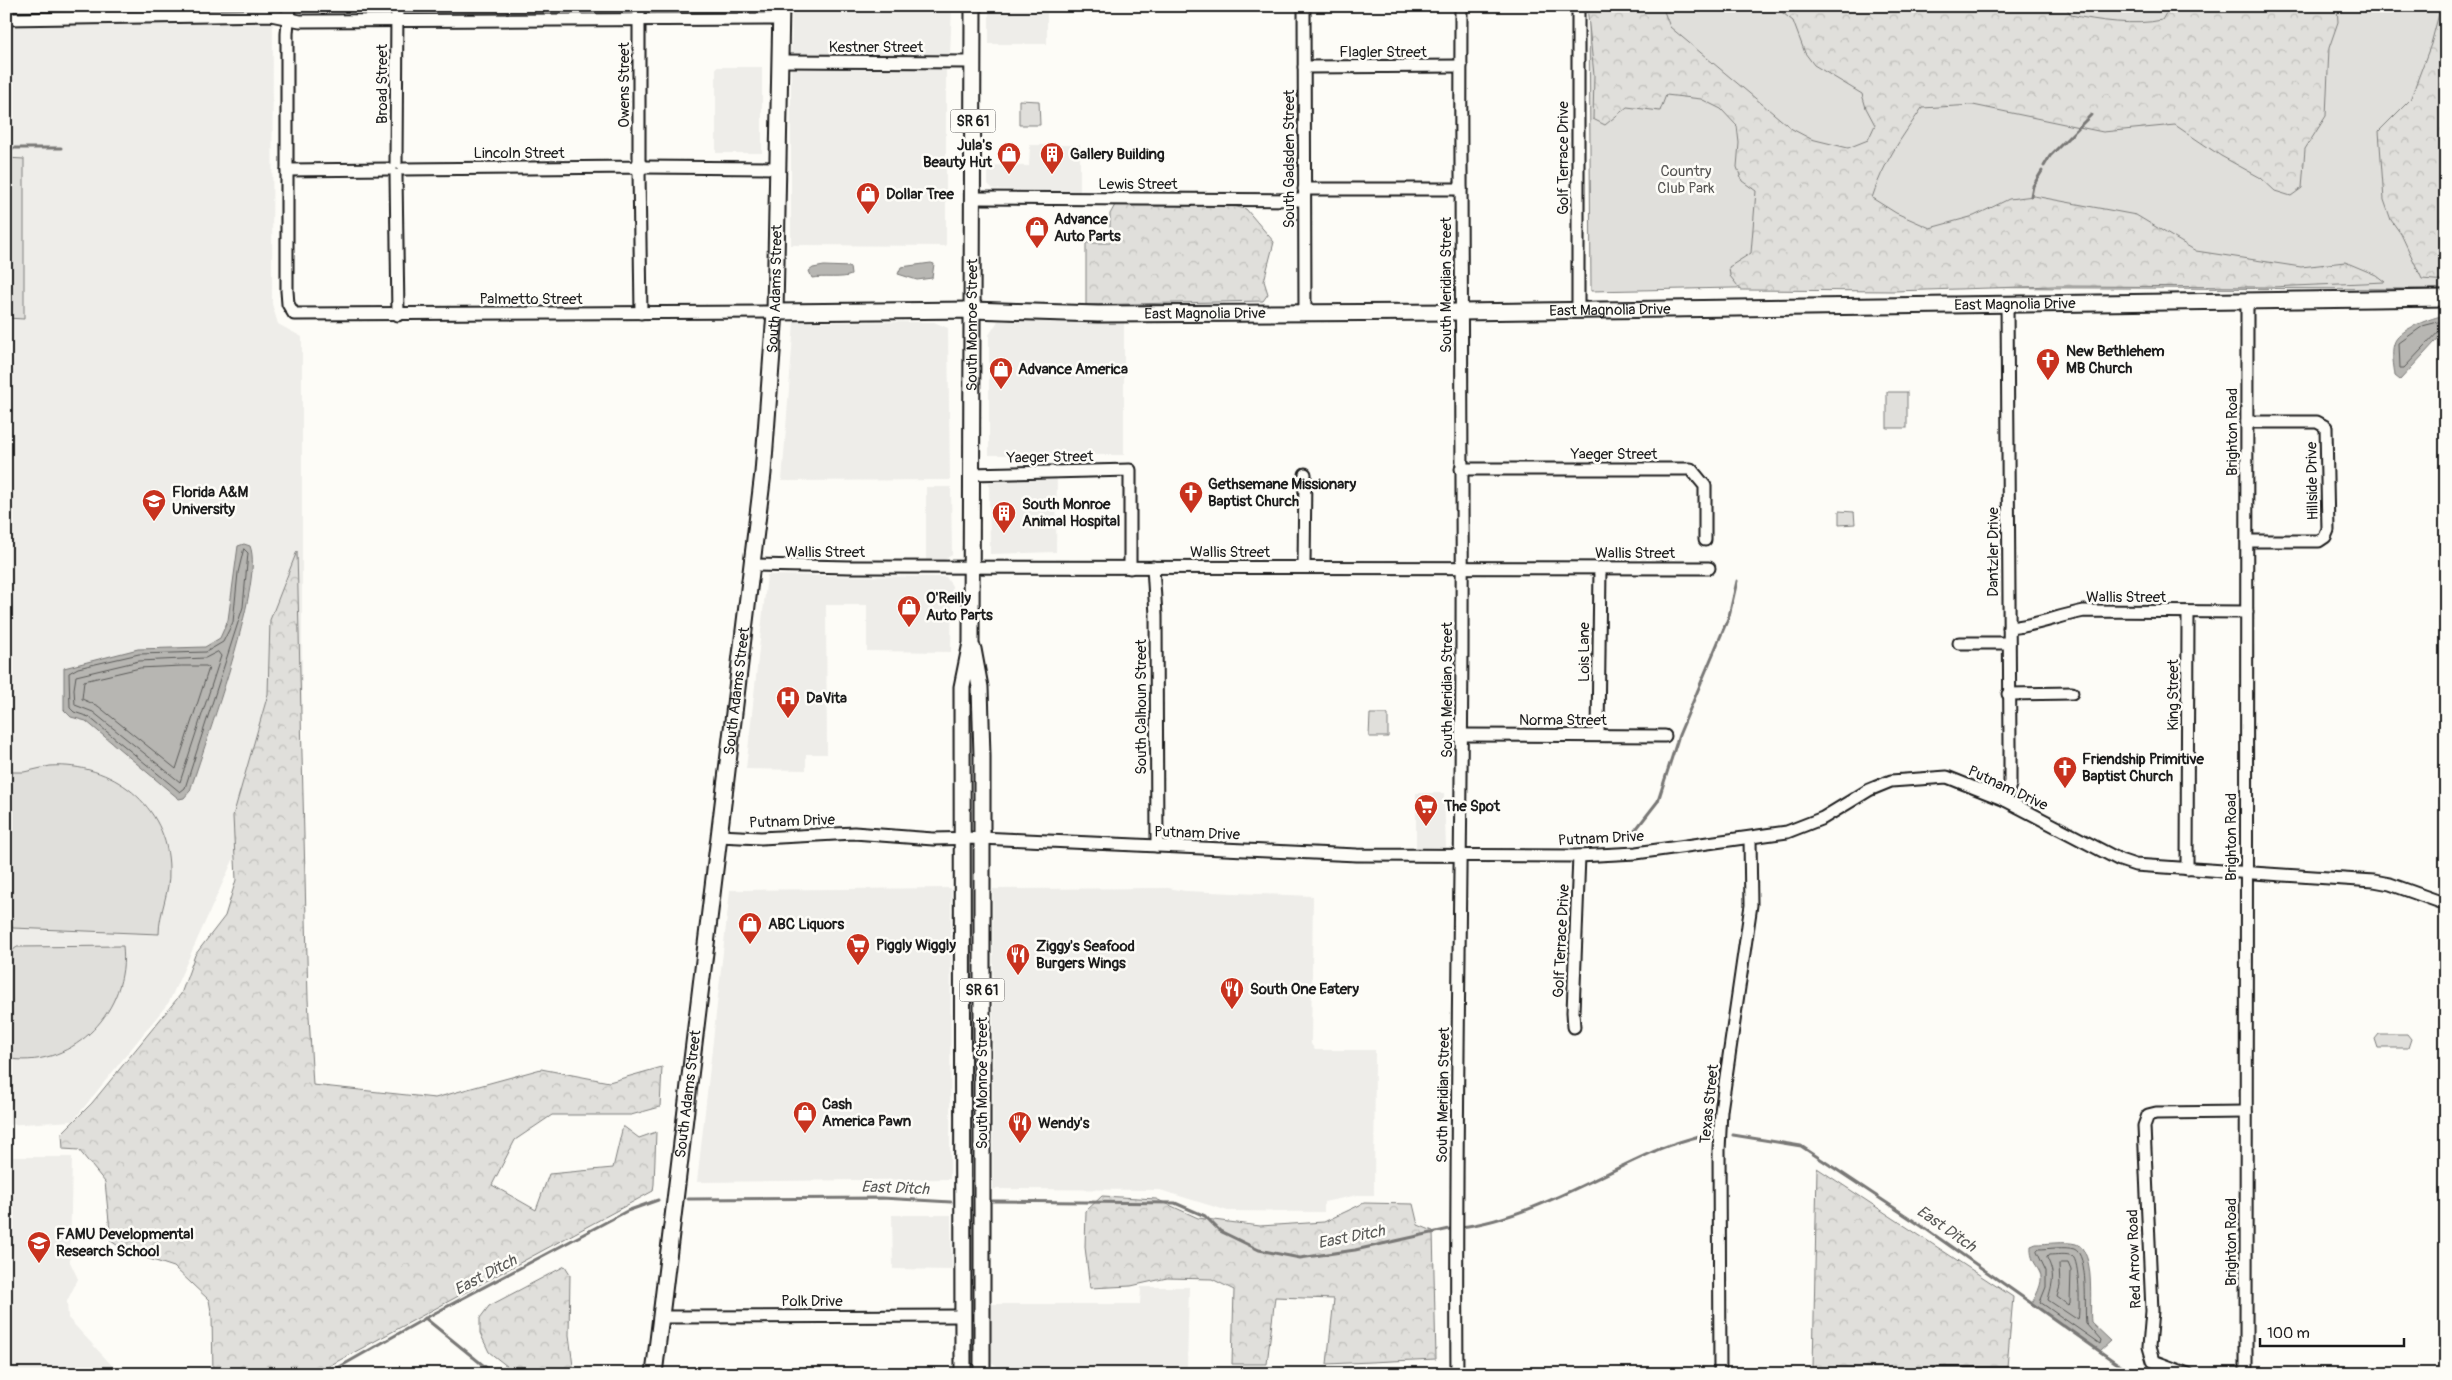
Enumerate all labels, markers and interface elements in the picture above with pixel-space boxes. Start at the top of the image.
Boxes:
street label: Kestner Street [829,38,924,57]
street label: Owens Street [615,41,634,128]
street label: Broad Street [373,43,392,124]
street label: Flagler Street [1339,43,1428,62]
street label: South Gadsden Street [1280,89,1299,228]
street label: Golf Terrace Drive [1554,101,1573,215]
road number: SR 61 [950,110,996,132]
place label: Jula's Beauty Hut [923,136,993,172]
shop icon: Jula's Beauty Hut [996,141,1022,175]
building icon: Gallery Building [1039,141,1065,175]
street label: Lincoln Street [473,144,566,163]
place label: Gallery Building [1070,145,1165,164]
park label: Country Club Park [1657,162,1715,198]
street label: Lewis Street [1098,175,1179,194]
shop icon: Dollar Tree [855,181,881,215]
place label: Dollar Tree [886,185,955,204]
place label: Advance Auto Parts [1054,210,1121,246]
shop icon: Advance Auto Parts [1024,215,1050,249]
street label: South Meridian Street [1437,216,1456,353]
street label: South Adams Street [763,224,787,354]
street label: South Monroe Street [963,258,982,391]
street label: Palmetto Street [479,290,583,309]
street label: East Magnolia Drive [1954,294,2076,315]
street label: East Magnolia Drive [1549,300,1671,321]
street label: East Magnolia Drive [1144,304,1266,324]
place label: New Bethlehem MB Church [2066,342,2164,378]
church icon: New Bethlehem MB Church [2035,347,2061,381]
shop icon: Advance America [988,356,1014,390]
place label: Advance America [1018,360,1128,379]
street label: Brighton Road [2223,388,2242,476]
street label: Hillside Drive [2302,441,2323,521]
street label: Yaeger Street [1570,445,1658,464]
street label: Yaeger Street [1005,447,1094,468]
place label: Gethsemane Missionary Baptist Church [1208,475,1357,511]
church icon: Gethsemane Missionary Baptist Church [1178,480,1204,514]
place label: Florida A&M University [172,483,248,519]
school or university icon: Florida A&M University [141,488,167,522]
place label: South Monroe Animal Hospital [1022,495,1120,531]
building icon: South Monroe Animal Hospital [991,500,1017,534]
street label: Dantzler Drive [1984,507,2003,597]
street label: Wallis Street [785,543,866,562]
street label: Wallis Street [1190,543,1271,562]
street label: Wallis Street [1595,544,1676,563]
street label: Wallis Street [2086,588,2167,607]
place label: O'Reilly Auto Parts [926,589,993,625]
shop icon: O'Reilly Auto Parts [896,594,922,628]
street label: South Meridian Street [1438,621,1457,758]
street label: Lois Lane [1575,621,1594,682]
street label: South Adams Street [720,625,754,756]
street label: South Calhoun Street [1132,638,1151,775]
street label: King Street [2164,658,2183,731]
hospital icon: DaVita [775,685,801,719]
place label: DaVita [806,689,847,708]
street label: Norma Street [1519,711,1608,730]
place label: Friendship Primitive Baptist Church [2082,750,2204,786]
church icon: Friendship Primitive Baptist Church [2052,755,2078,789]
street label: Putnam Drive [1965,762,2051,815]
supermarket icon: The Spot [1413,793,1439,827]
street label: Brighton Road [2222,793,2241,881]
place label: The Spot [1443,797,1501,816]
street label: Putnam Drive [749,810,836,832]
street label: Putnam Drive [1154,823,1241,845]
street label: Putnam Drive [1558,827,1645,850]
street label: Golf Terrace Drive [1549,883,1574,998]
shop icon: ABC Liquors [737,911,763,945]
place label: ABC Liquors [768,915,844,934]
supermarket icon: Piggly Wiggly [845,932,871,966]
place label: Piggly Wiggly [876,936,956,955]
place label: Ziggy's Seafood Burgers Wings [1036,937,1135,973]
restaurant icon: Ziggy's Seafood Burgers Wings [1005,942,1031,976]
restaurant icon: South One Eatery [1219,976,1245,1010]
road number: SR 61 [960,978,1004,1002]
place label: South One Eatery [1250,980,1359,999]
street label: South Monroe Street [973,1016,992,1149]
street label: South Meridian Street [1433,1026,1454,1163]
street label: South Adams Street [671,1028,706,1159]
street label: Texas Street [1696,1062,1723,1145]
place label: Cash America Pawn [822,1095,912,1131]
shop icon: Cash America Pawn [792,1100,818,1134]
restaurant icon: Wendy's [1007,1110,1033,1144]
place label: Wendy's [1038,1114,1090,1133]
water label: East Ditch [861,1177,931,1199]
street label: Brighton Road [2222,1198,2241,1286]
water label: East Ditch [1913,1201,1981,1257]
street label: Red Arrow Road [2123,1209,2146,1309]
water label: East Ditch [1316,1220,1388,1253]
place label: FAMU Developmental Research School [56,1225,194,1261]
school or university icon: FAMU Developmental Research School [26,1230,52,1264]
water label: East Ditch [451,1249,521,1300]
street label: Polk Drive [781,1292,843,1311]
scale bar [2260,1315,2403,1347]
text: 100 m [2267,1324,2310,1343]

